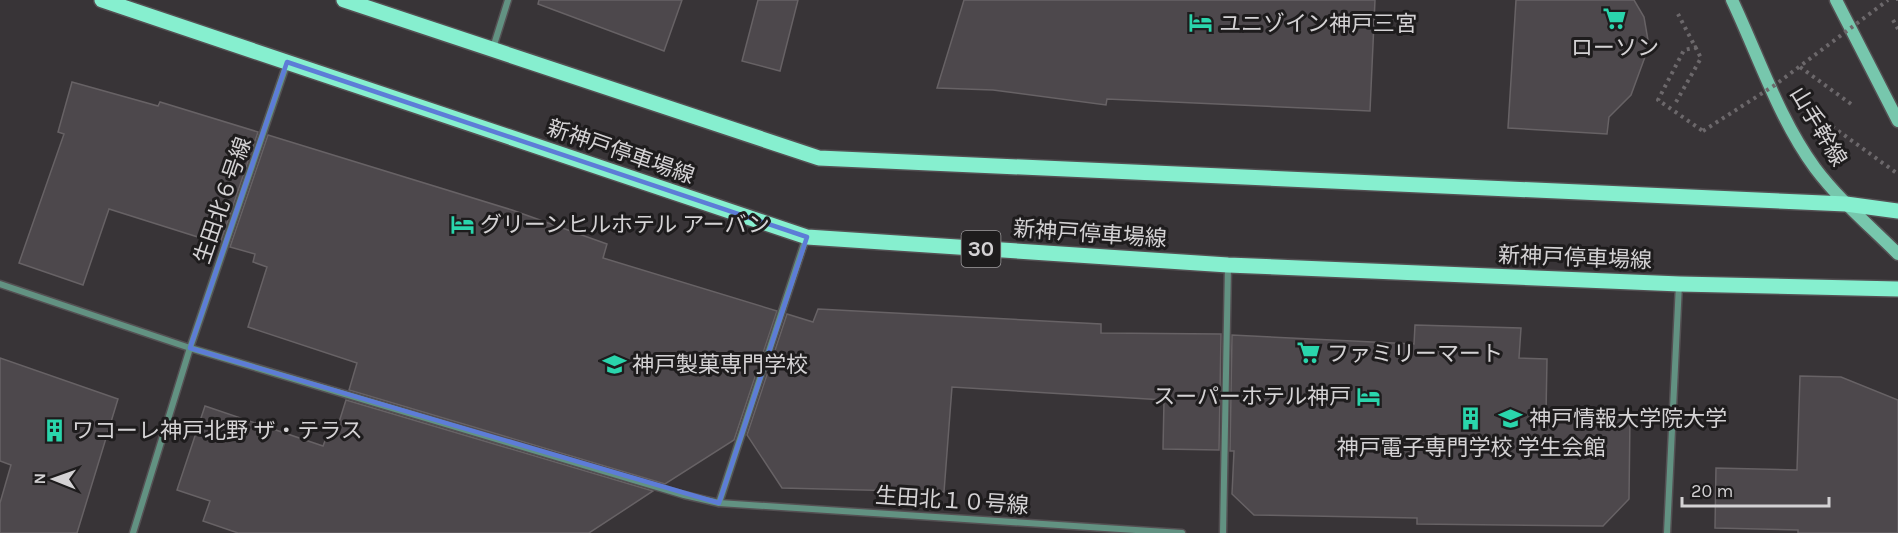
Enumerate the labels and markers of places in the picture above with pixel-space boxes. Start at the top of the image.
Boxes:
supermarket icon: ローソン [1602,5,1628,31]
hotel icon: ユニゾイン神戸三宮 [1188,10,1214,36]
place label: ユニゾイン神戸三宮 [1219,11,1417,37]
place label: ローソン [1571,35,1659,61]
hotel icon: グリーンヒルホテル アーバン [449,211,475,237]
place label: グリーンヒルホテル アーバン [480,212,770,238]
supermarket icon: ファミリーマート [1296,340,1322,366]
place label: ファミリーマート [1327,341,1503,367]
school or university icon: 神戸製菓専門学校 [601,351,627,377]
place label: 神戸製菓専門学校 [632,352,808,378]
hotel icon: スーパーホテル神戸 [1356,383,1382,409]
place label: スーパーホテル神戸 [1153,384,1351,410]
building icon: 神戸電子専門学校 学生会館 [1458,405,1484,431]
school or university icon: 神戸情報大学院大学 [1498,405,1524,431]
place label: 神戸情報大学院大学 [1529,406,1727,432]
building icon: ワコーレ神戸北野 ザ・テラス [41,417,67,443]
place label: ワコーレ神戸北野 ザ・テラス [72,418,363,444]
place label: 神戸電子専門学校 学生会館 [1336,435,1606,461]

